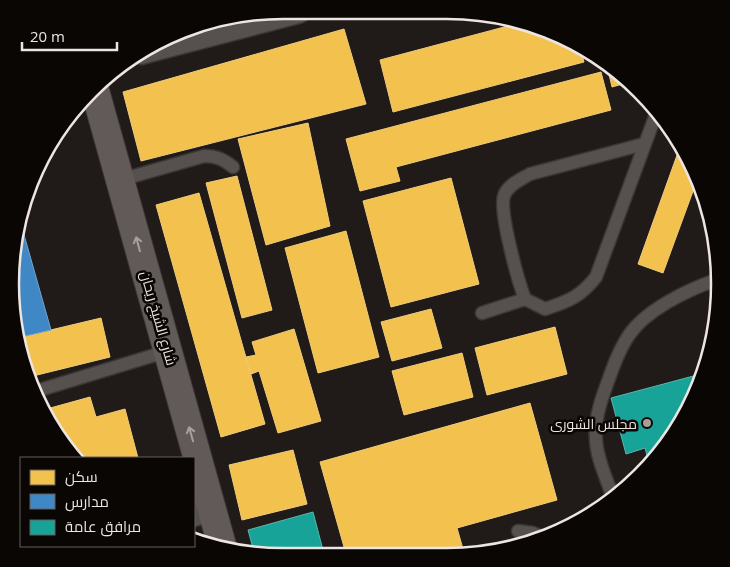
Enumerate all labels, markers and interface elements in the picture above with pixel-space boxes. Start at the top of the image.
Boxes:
scale bar [22,20,118,52]
text: 20 m [30,26,65,46]
one-way arrow [133,236,142,252]
street label: شارع الشيخ ريحان [136,269,182,367]
place label: مجلس الشورى [550,414,637,433]
marker: مجلس الشورى [641,417,653,429]
one-way arrow [186,427,195,443]
legend [20,457,195,547]
text: سكن [65,466,98,487]
text: مدارس [65,491,109,512]
text: مرافق عامة [65,516,141,537]

